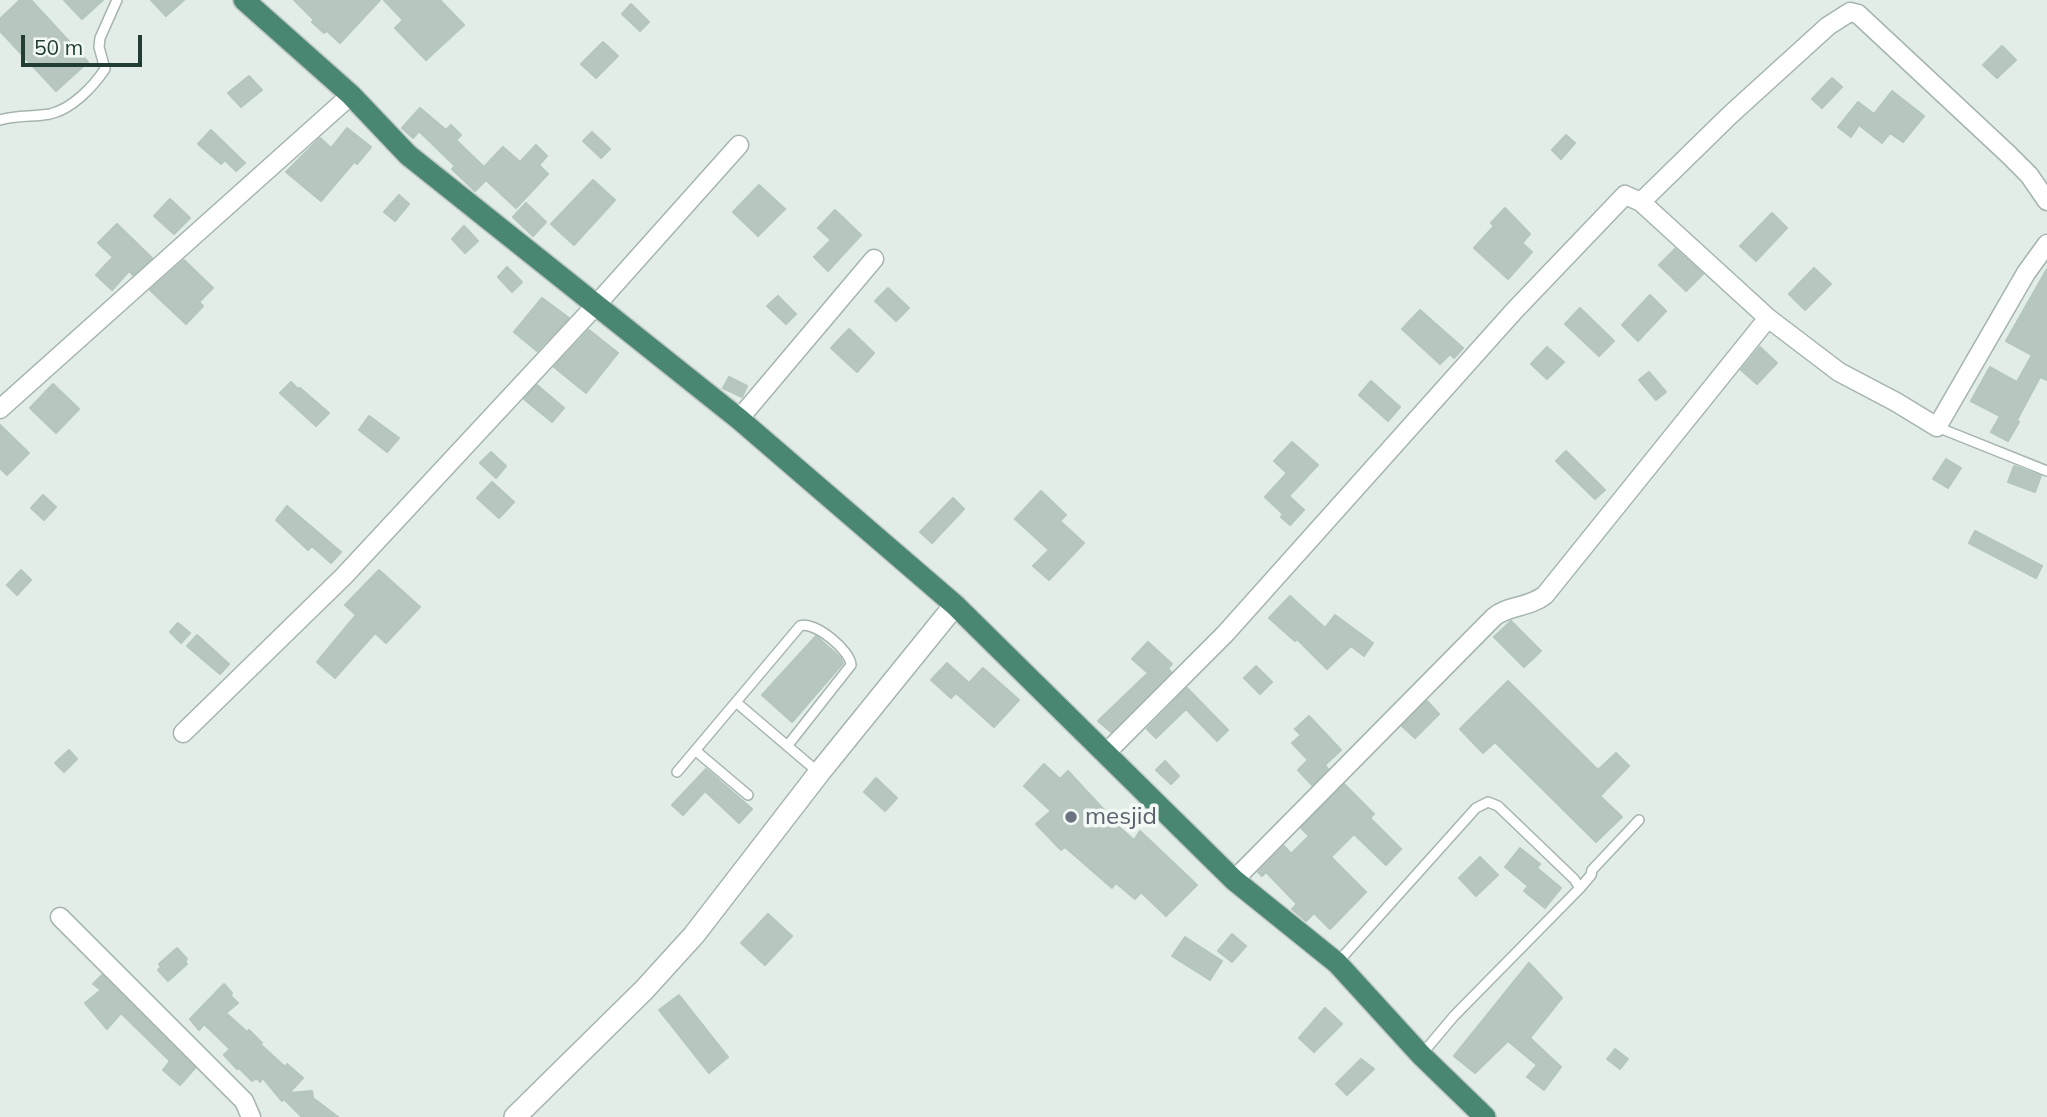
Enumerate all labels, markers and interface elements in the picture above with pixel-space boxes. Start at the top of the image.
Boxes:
scale bar [24,21,145,65]
text: 50 m [34,34,83,60]
place label: mesjid [1085,803,1157,831]
marker: mesjid [1063,809,1079,825]

